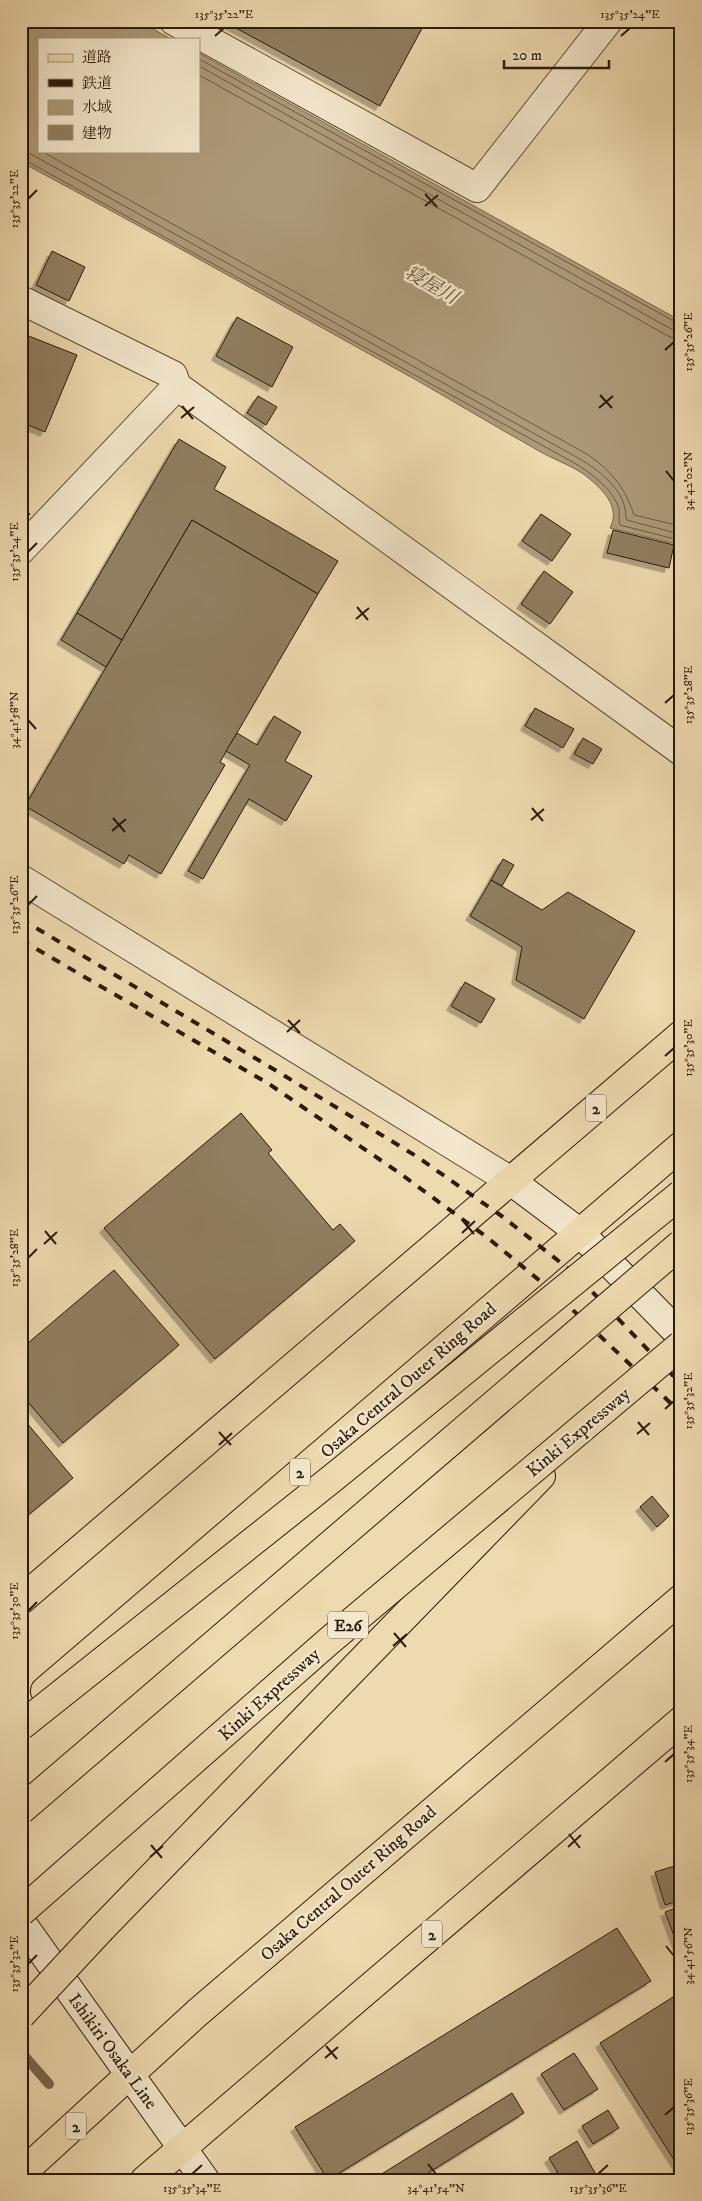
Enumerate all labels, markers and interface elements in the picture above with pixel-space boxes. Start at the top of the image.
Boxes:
text: 135°35'22"E [195,7,254,22]
text: 135°35'24"E [600,7,660,22]
legend [38,38,200,152]
scale bar [504,38,610,70]
text: 20 m [512,46,542,65]
text: 道路 [82,48,112,67]
text: 鉄道 [82,74,112,93]
text: 水域 [82,98,112,117]
text: 建物 [82,124,112,143]
text: 135°35'22"E [7,169,22,228]
water label: 寝屋川 [401,261,463,311]
text: 135°35'26"E [681,312,696,371]
text: 34°42'02"N [681,451,696,511]
text: 135°35'24"E [7,522,22,582]
text: 135°35'28"E [681,665,696,724]
text: 34°41'58"N [7,691,22,749]
text: 135°35'26"E [7,875,22,934]
text: 135°35'30"E [681,1019,696,1077]
road number: 2 [586,1094,606,1122]
text: 135°35'28"E [7,1228,22,1287]
street label: Osaka Central Outer Ring Road [316,1298,501,1463]
text: 135°35'32"E [681,1372,696,1430]
street label: Kinki Expressway [522,1383,635,1482]
road number: 2 [290,1458,310,1485]
text: 135°35'30"E [7,1582,22,1640]
road number: E26 [328,1612,368,1638]
street label: Kinki Expressway [215,1643,325,1746]
text: 135°35'34"E [681,1724,696,1783]
street label: Osaka Central Outer Ring Road [256,1801,441,1966]
road number: 2 [422,1920,442,1948]
text: 34°41'56"N [681,1927,696,1985]
text: 135°35'32"E [7,1935,22,1993]
street label: Ishikiri Osaka Line [63,1989,162,2114]
text: 135°35'36"E [681,2078,696,2136]
road number: 2 [66,2112,86,2140]
text: 135°35'34"E [163,2181,222,2196]
text: 34°41'54"N [407,2181,465,2196]
text: 135°35'36"E [569,2181,627,2196]

